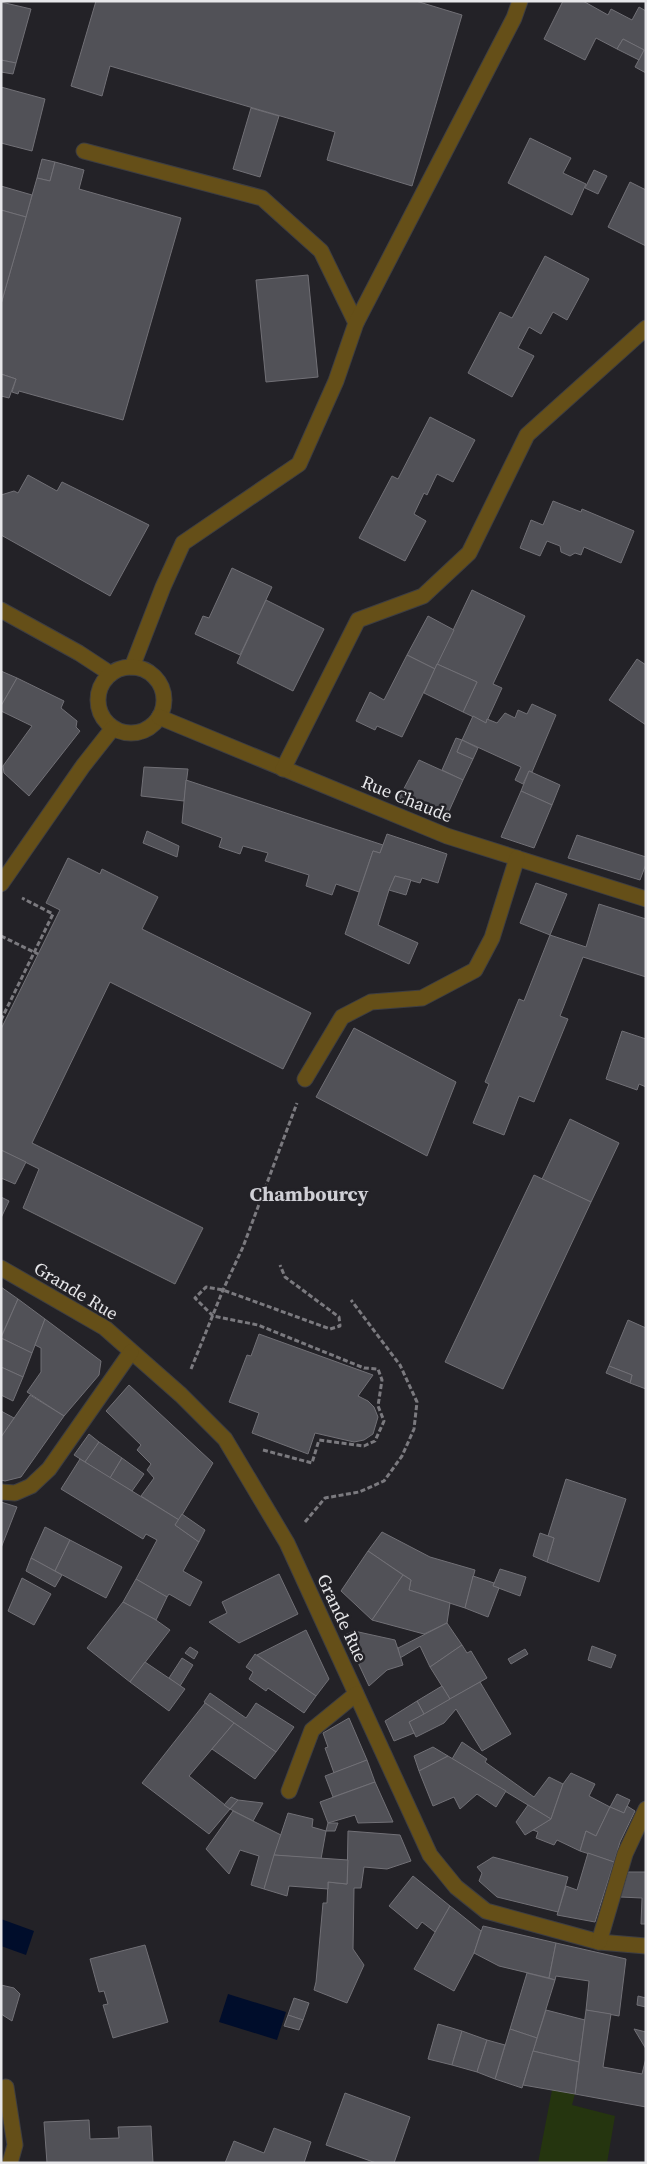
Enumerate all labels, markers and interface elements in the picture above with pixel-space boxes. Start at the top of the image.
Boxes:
street label: Rue Chaude [358,769,456,828]
district label: Chambourcy [250,1180,369,1208]
street label: Grande Rue [29,1256,123,1326]
street label: Grande Rue [311,1570,374,1666]

